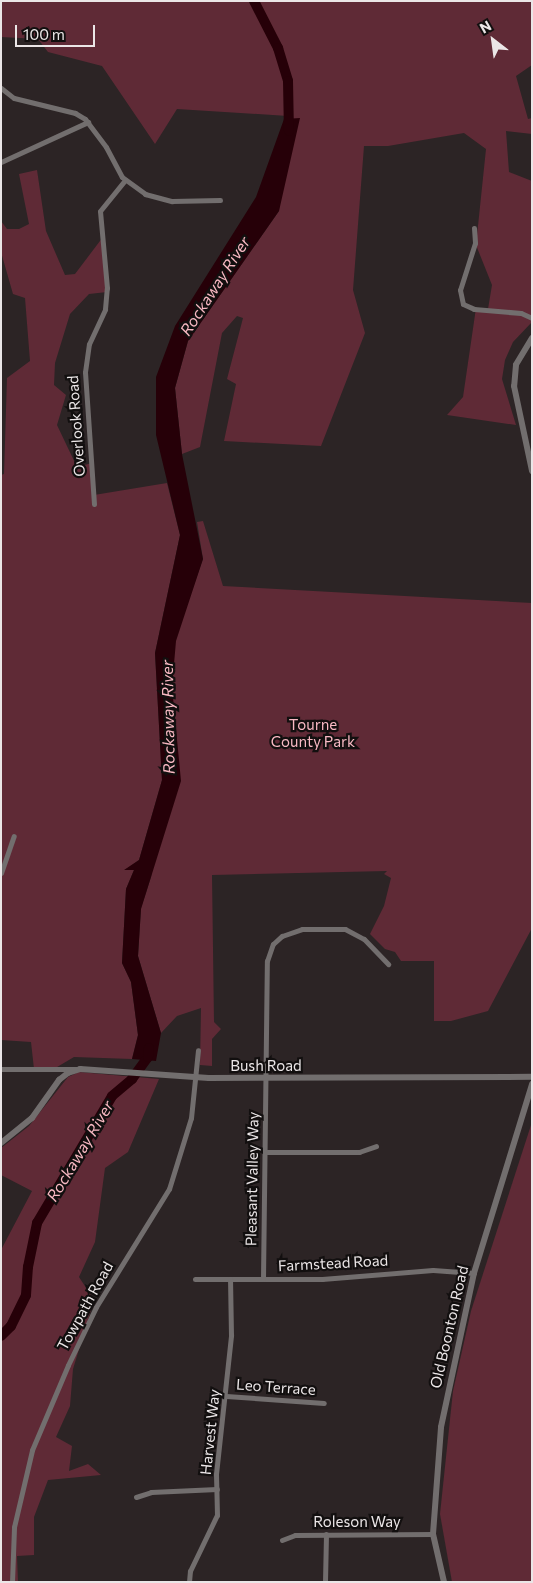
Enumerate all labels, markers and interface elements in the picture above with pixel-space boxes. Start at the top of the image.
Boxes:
scale bar [18,15,98,47]
north arrow [468,15,518,65]
text: N [476,17,494,37]
text: 100 m [23,25,65,43]
water label: Rockaway River [176,233,254,339]
street label: Overlook Road [63,375,89,477]
water label: Rockaway River [157,660,179,774]
park label: Tourne County Park [271,715,355,750]
street label: Bush Road [230,1057,302,1075]
water label: Rockaway River [42,1097,118,1205]
street label: Pleasant Valley Way [242,1112,262,1246]
street label: Farmstead Road [277,1251,389,1275]
street label: Towpath Road [53,1259,117,1353]
street label: Old Boonton Road [426,1264,472,1390]
street label: Leo Terrace [236,1375,316,1399]
street label: Harvest Way [197,1388,223,1476]
street label: Roleson Way [313,1513,401,1531]

